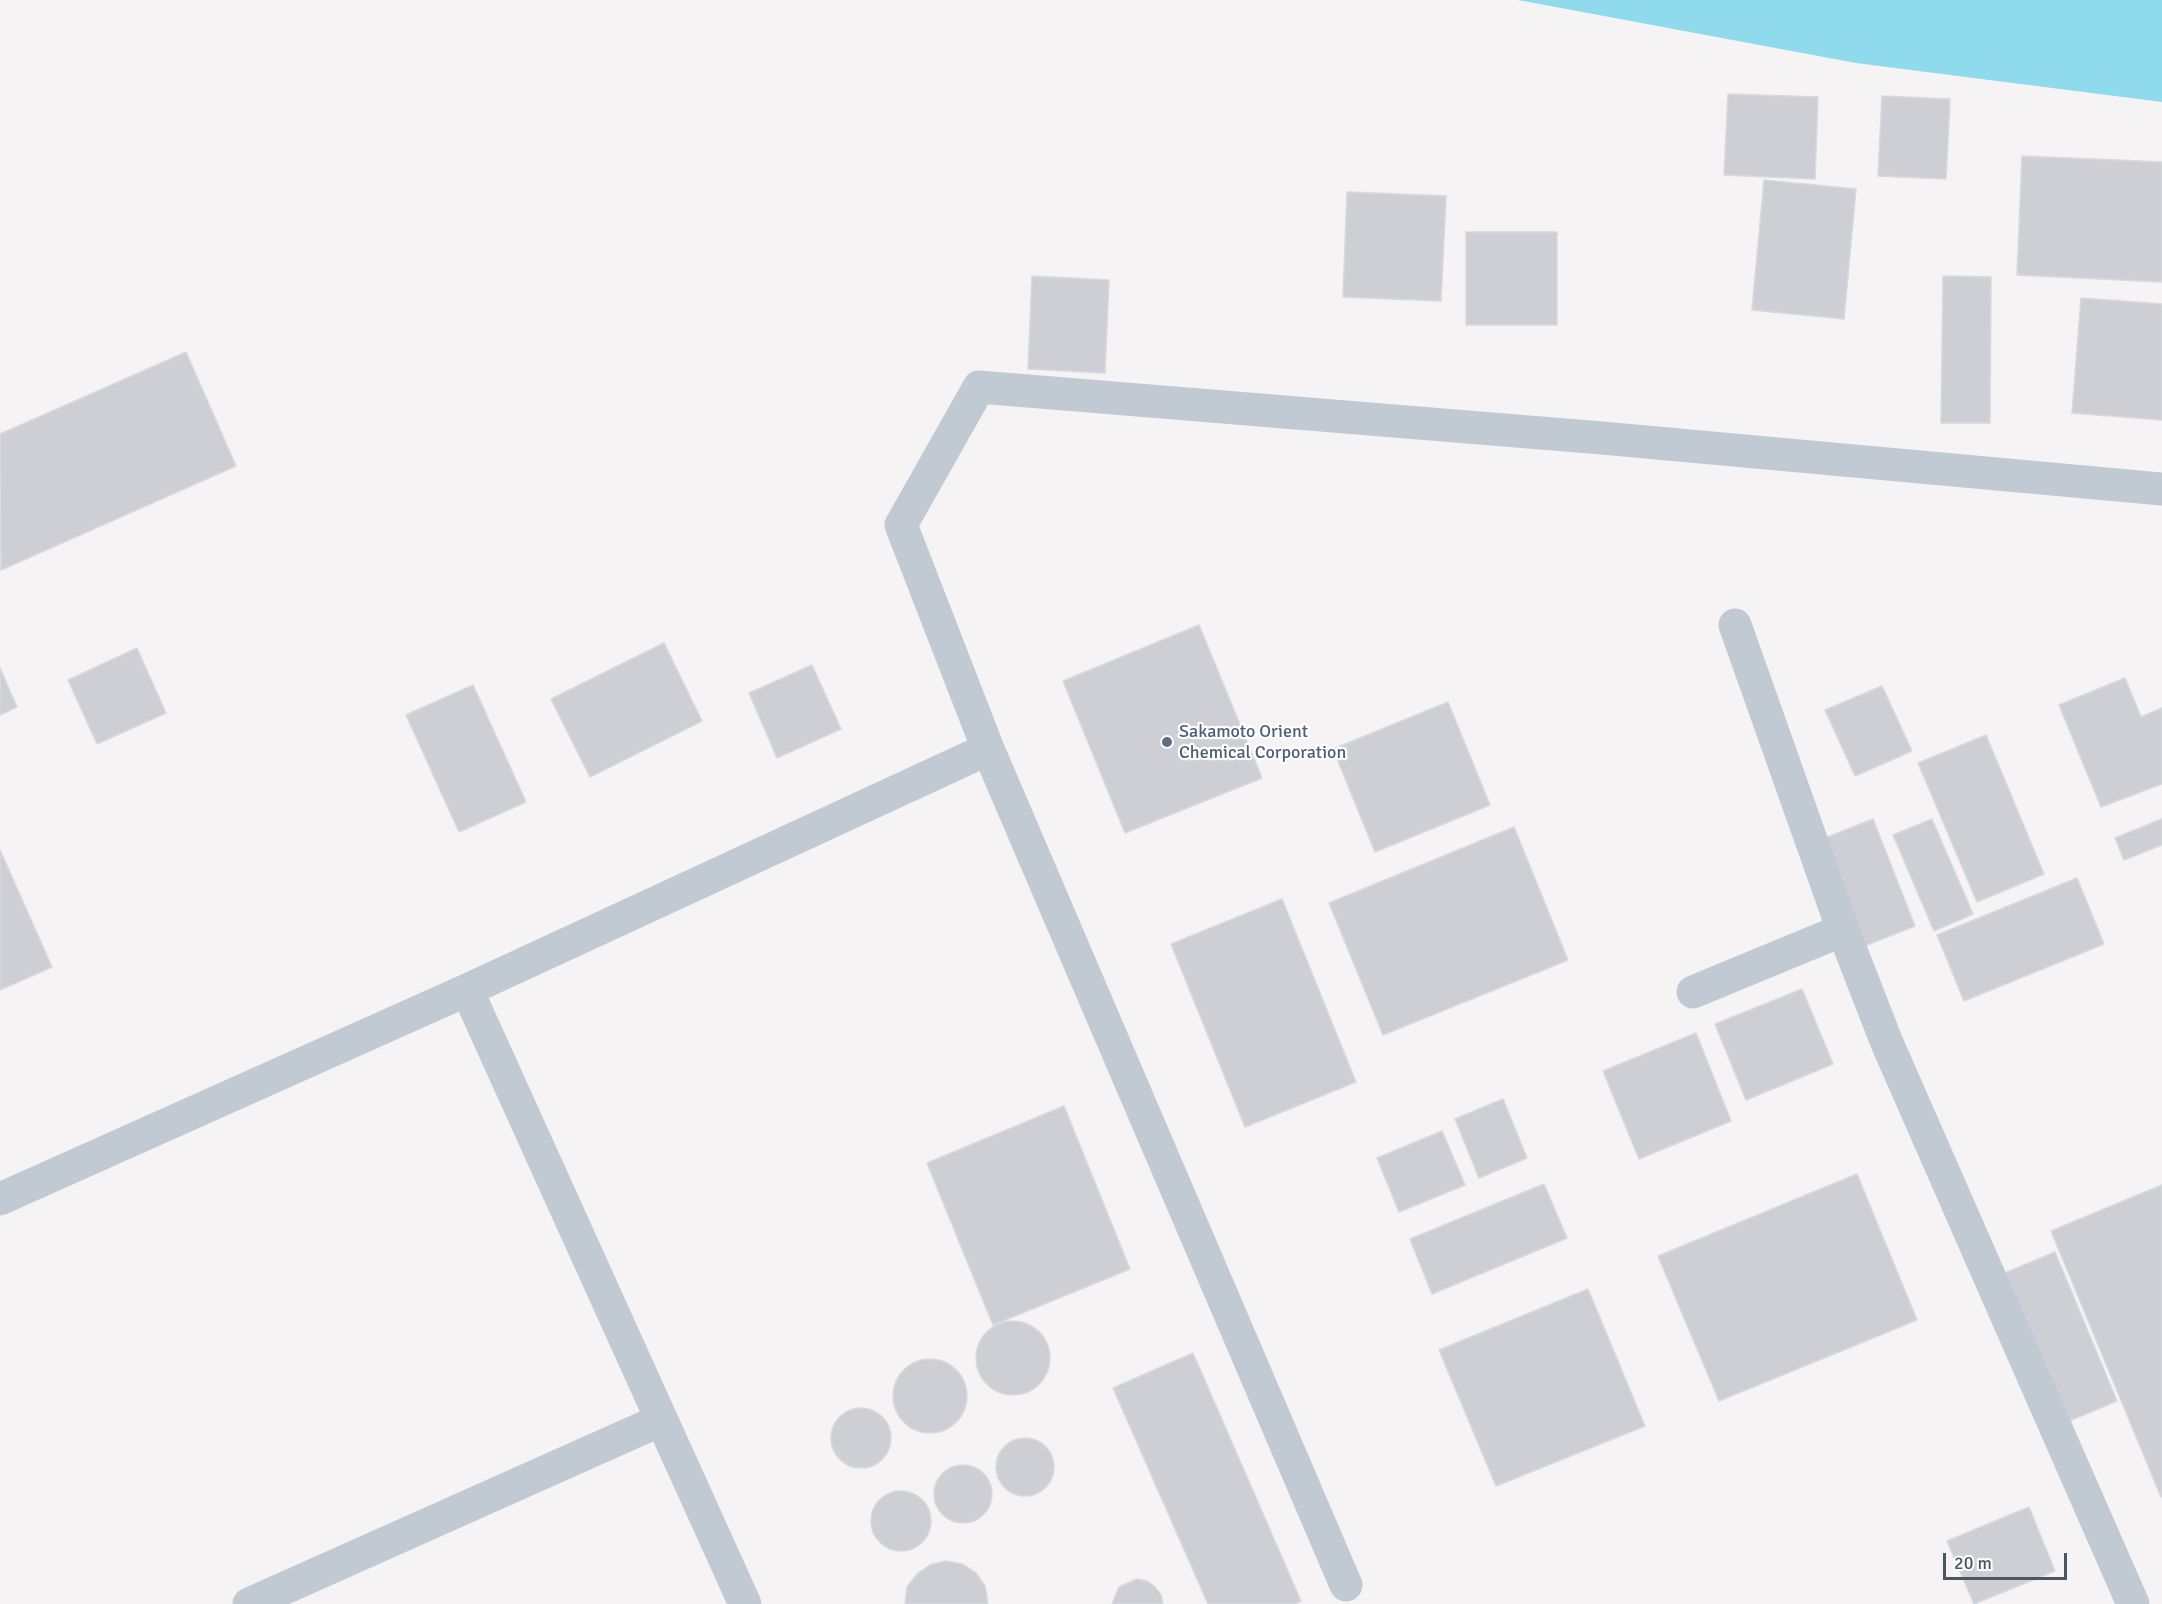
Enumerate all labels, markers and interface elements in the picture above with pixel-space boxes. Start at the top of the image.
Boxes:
place label: Sakamoto Orient Chemical Corporation [1179,721,1346,764]
marker: Sakamoto Orient Chemical Corporation [1160,735,1174,749]
scale bar [1946,1541,2070,1579]
text: 20 m [1954,1552,1992,1574]

